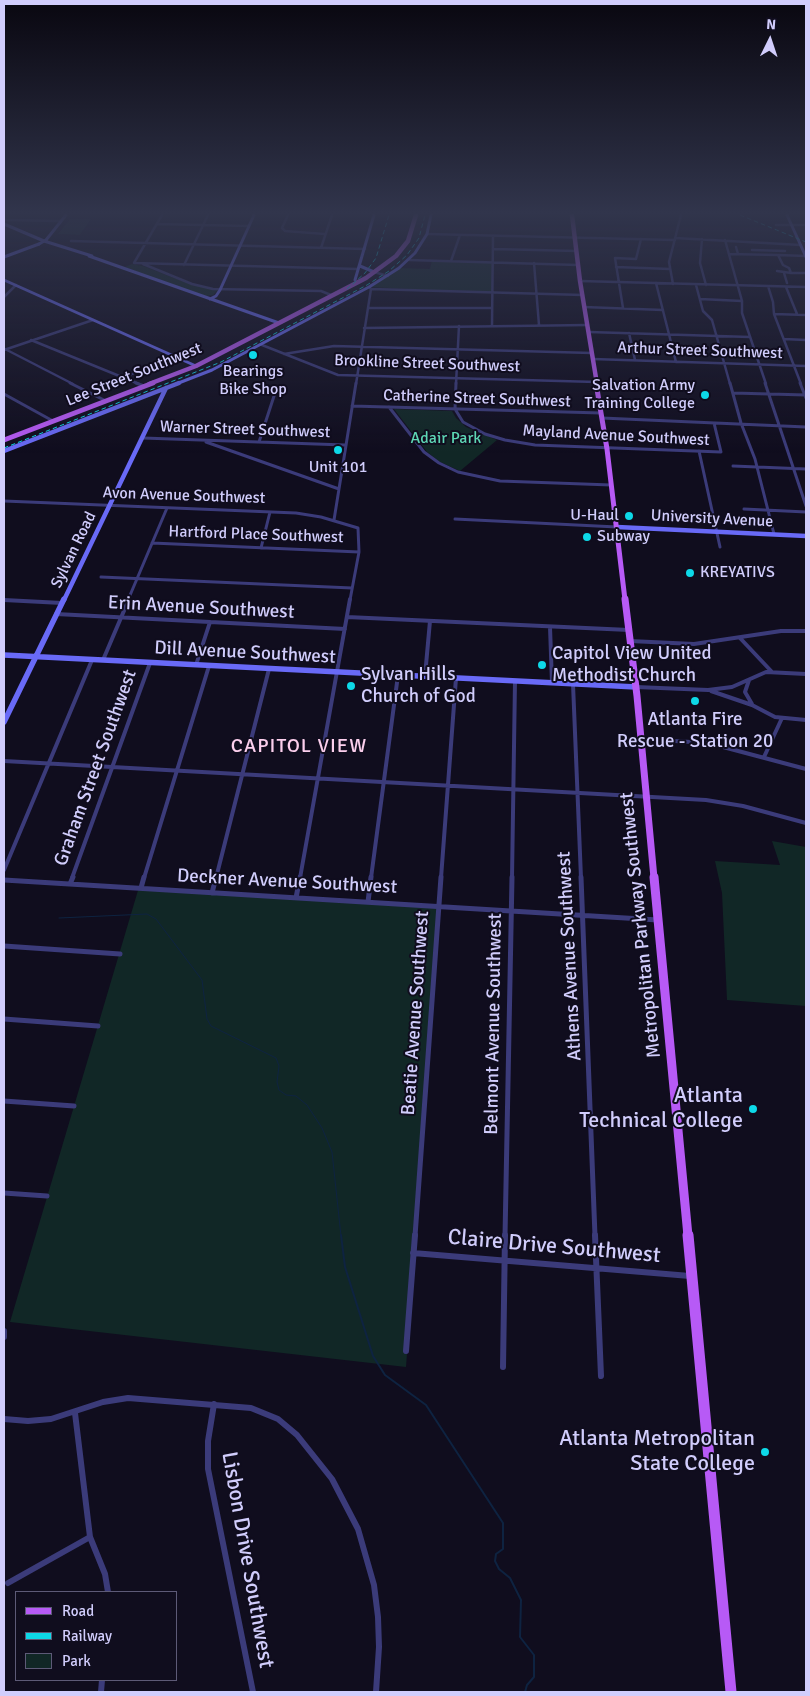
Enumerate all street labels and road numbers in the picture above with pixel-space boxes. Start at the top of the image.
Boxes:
street label: Lee Street Southwest [63,339,205,411]
street label: Arthur Street Southwest [617,339,783,363]
street label: Brookline Street Southwest [334,351,520,377]
street label: Catherine Street Southwest [383,386,571,412]
street label: Warner Street Southwest [160,417,330,443]
street label: Mayland Avenue Southwest [522,422,710,450]
street label: Avon Avenue Southwest [102,484,266,508]
street label: University Avenue [650,506,774,532]
street label: Sylvan Road [47,509,101,591]
street label: Hartford Place Southwest [168,522,344,548]
street label: Erin Avenue Southwest [107,592,295,624]
street label: Dill Avenue Southwest [154,637,336,669]
street label: Graham Street Southwest [50,667,142,869]
street label: Metropolitan Parkway Southwest [616,791,666,1059]
street label: Athens Avenue Southwest [553,851,587,1061]
street label: Deckner Avenue Southwest [176,865,398,899]
street label: Beatie Avenue Southwest [397,910,435,1116]
street label: Belmont Avenue Southwest [481,913,507,1135]
street label: Claire Drive Southwest [447,1225,661,1269]
street label: Lisbon Drive Southwest [215,1450,279,1670]

